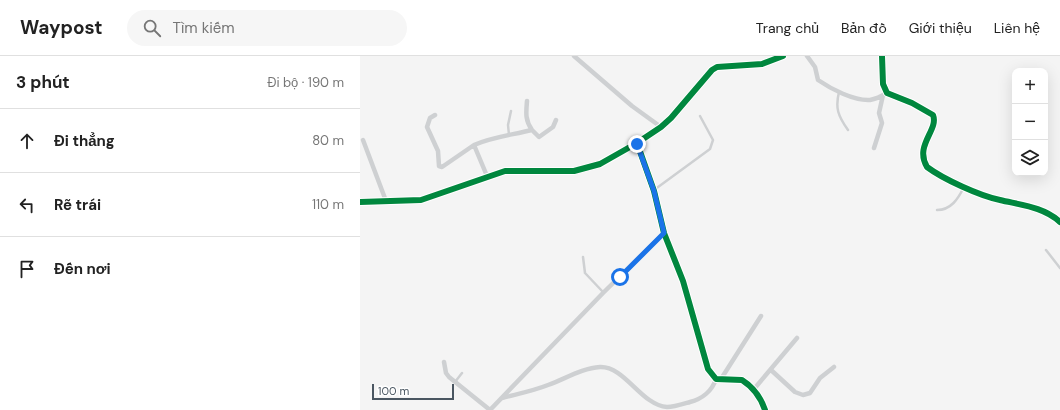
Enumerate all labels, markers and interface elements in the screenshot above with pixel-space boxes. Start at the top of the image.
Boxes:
search box [127,10,407,46]
text: Waypost [20,15,103,40]
icon: search [141,17,163,39]
text: Tìm kiếm [173,18,235,38]
text: Trang chủ [756,19,819,37]
text: Bản đồ [841,19,887,37]
text: Giới thiệu [909,19,972,37]
text: Liên hệ [994,19,1040,37]
map controls [1012,68,1048,176]
button: + [1012,68,1048,104]
text: 3 phút [16,71,70,93]
text: Đi bộ · 190 m [267,74,344,91]
button: − [1012,104,1048,140]
icon: ahead [16,130,38,152]
text: Đi thẳng [54,131,115,151]
text: 80 m [312,132,344,149]
route end [628,135,646,153]
button: layers [1012,140,1048,176]
icon: left [16,194,38,216]
text: Rẽ trái [54,195,101,215]
text: 110 m [312,196,344,213]
icon: arrive [16,258,38,280]
text: Đến nơi [54,259,111,279]
route start [611,268,629,286]
scale bar [372,382,454,401]
text: 100 m [378,384,409,398]

